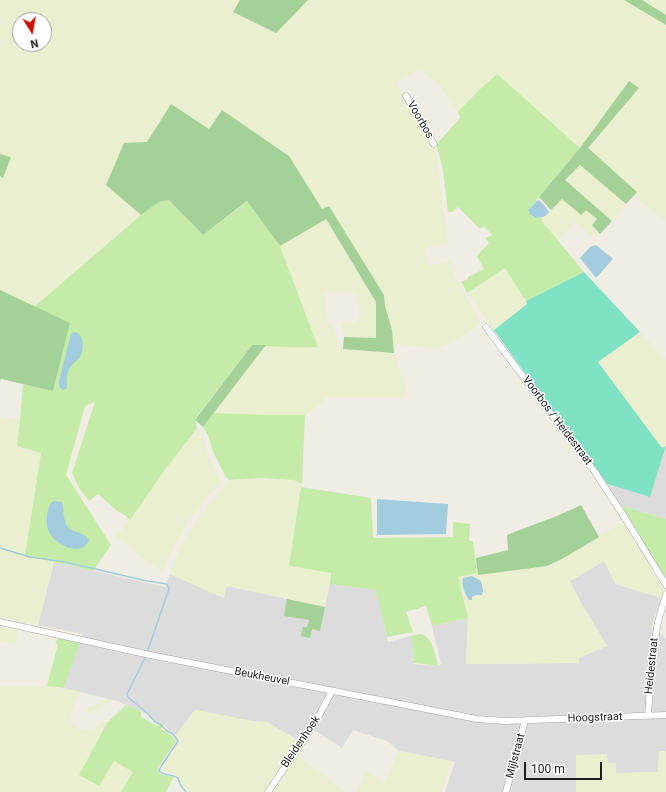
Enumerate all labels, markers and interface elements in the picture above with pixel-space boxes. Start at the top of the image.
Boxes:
north arrow [12,12,52,52]
text: N [29,36,39,50]
street label: Voorbos [404,99,436,141]
street label: Voorbos / Heidestraat [519,374,595,468]
street label: Heidestraat [642,637,662,695]
street label: Beukheuvel [233,665,291,689]
street label: Hoogstraat [567,710,623,726]
street label: Bleidenhoek [279,713,323,771]
street label: Mijlstraat [504,732,528,780]
scale bar [526,754,604,780]
text: 100 m [531,762,565,776]

